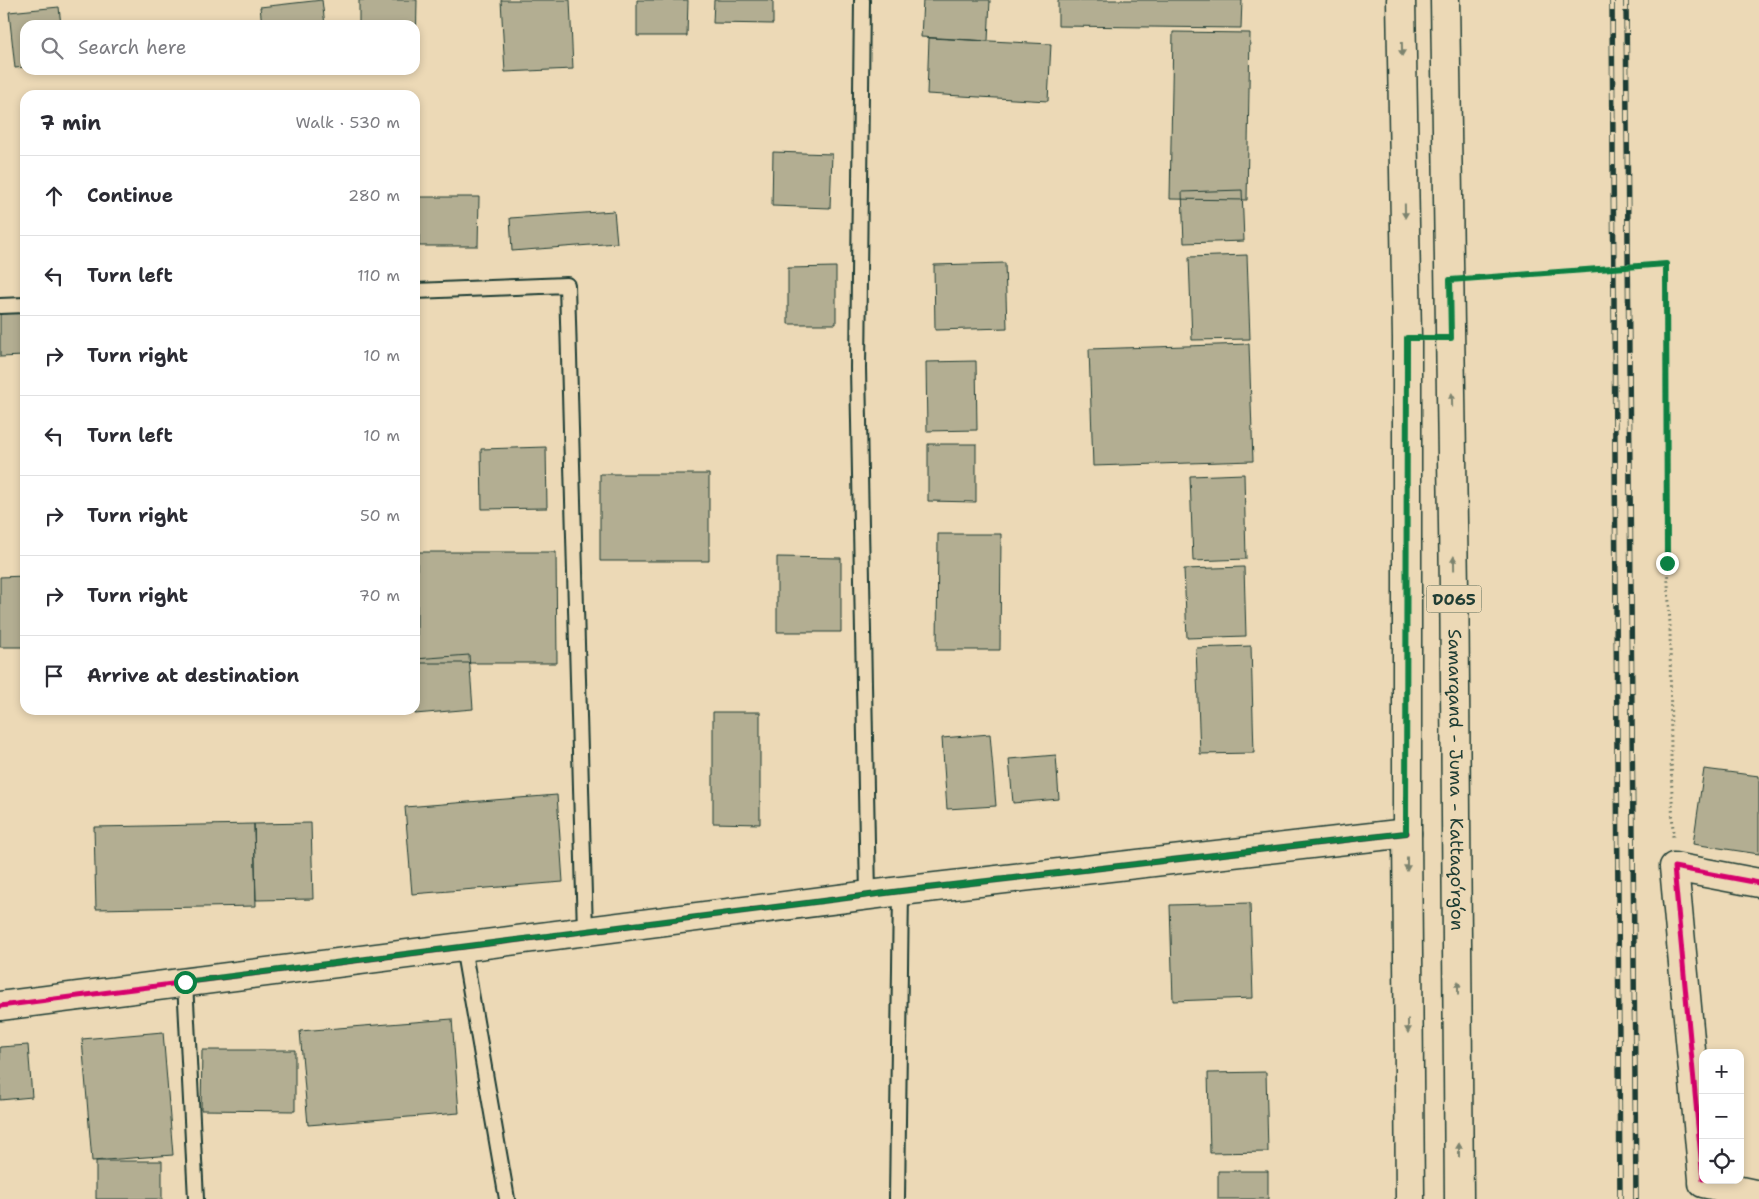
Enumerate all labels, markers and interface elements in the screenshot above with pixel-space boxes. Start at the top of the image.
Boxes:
search box [20,20,420,75]
icon: search [38,34,66,62]
text: Search here [78,35,187,60]
one-way arrow [1398,41,1406,57]
text: 7 min [40,109,101,137]
text: Walk · 530 m [296,112,400,133]
icon: ahead [40,182,68,210]
text: Continue [87,183,173,208]
text: 280 m [348,185,400,206]
one-way arrow [1401,203,1409,219]
icon: left [40,262,68,290]
text: Turn left [87,263,173,288]
text: 110 m [357,265,400,286]
icon: right [40,342,68,370]
text: Turn right [87,343,188,368]
text: 10 m [363,345,400,366]
one-way arrow [1448,392,1456,408]
icon: left [40,422,68,450]
text: Turn left [87,423,173,448]
text: 10 m [363,425,400,446]
icon: right [40,502,68,530]
text: Turn right [87,503,188,528]
text: 50 m [360,505,400,526]
route end [1656,552,1679,575]
one-way arrow [1450,555,1458,571]
icon: right [40,582,68,610]
text: Turn right [87,583,188,608]
text: 70 m [359,585,400,606]
road number: D065 [1426,586,1482,612]
street label: Samarqand - Juma - Kattaqo‘rg‘on [1443,629,1469,931]
icon: arrive [40,662,68,690]
text: Arrive at destination [87,663,299,688]
one-way arrow [1403,856,1411,872]
route start [174,971,197,994]
one-way arrow [1454,980,1462,996]
one-way arrow [1404,1018,1412,1034]
map controls [1699,1049,1744,1184]
button: + [1699,1049,1744,1094]
button: − [1699,1094,1744,1139]
button: locate [1699,1139,1744,1184]
one-way arrow [1455,1142,1463,1158]

